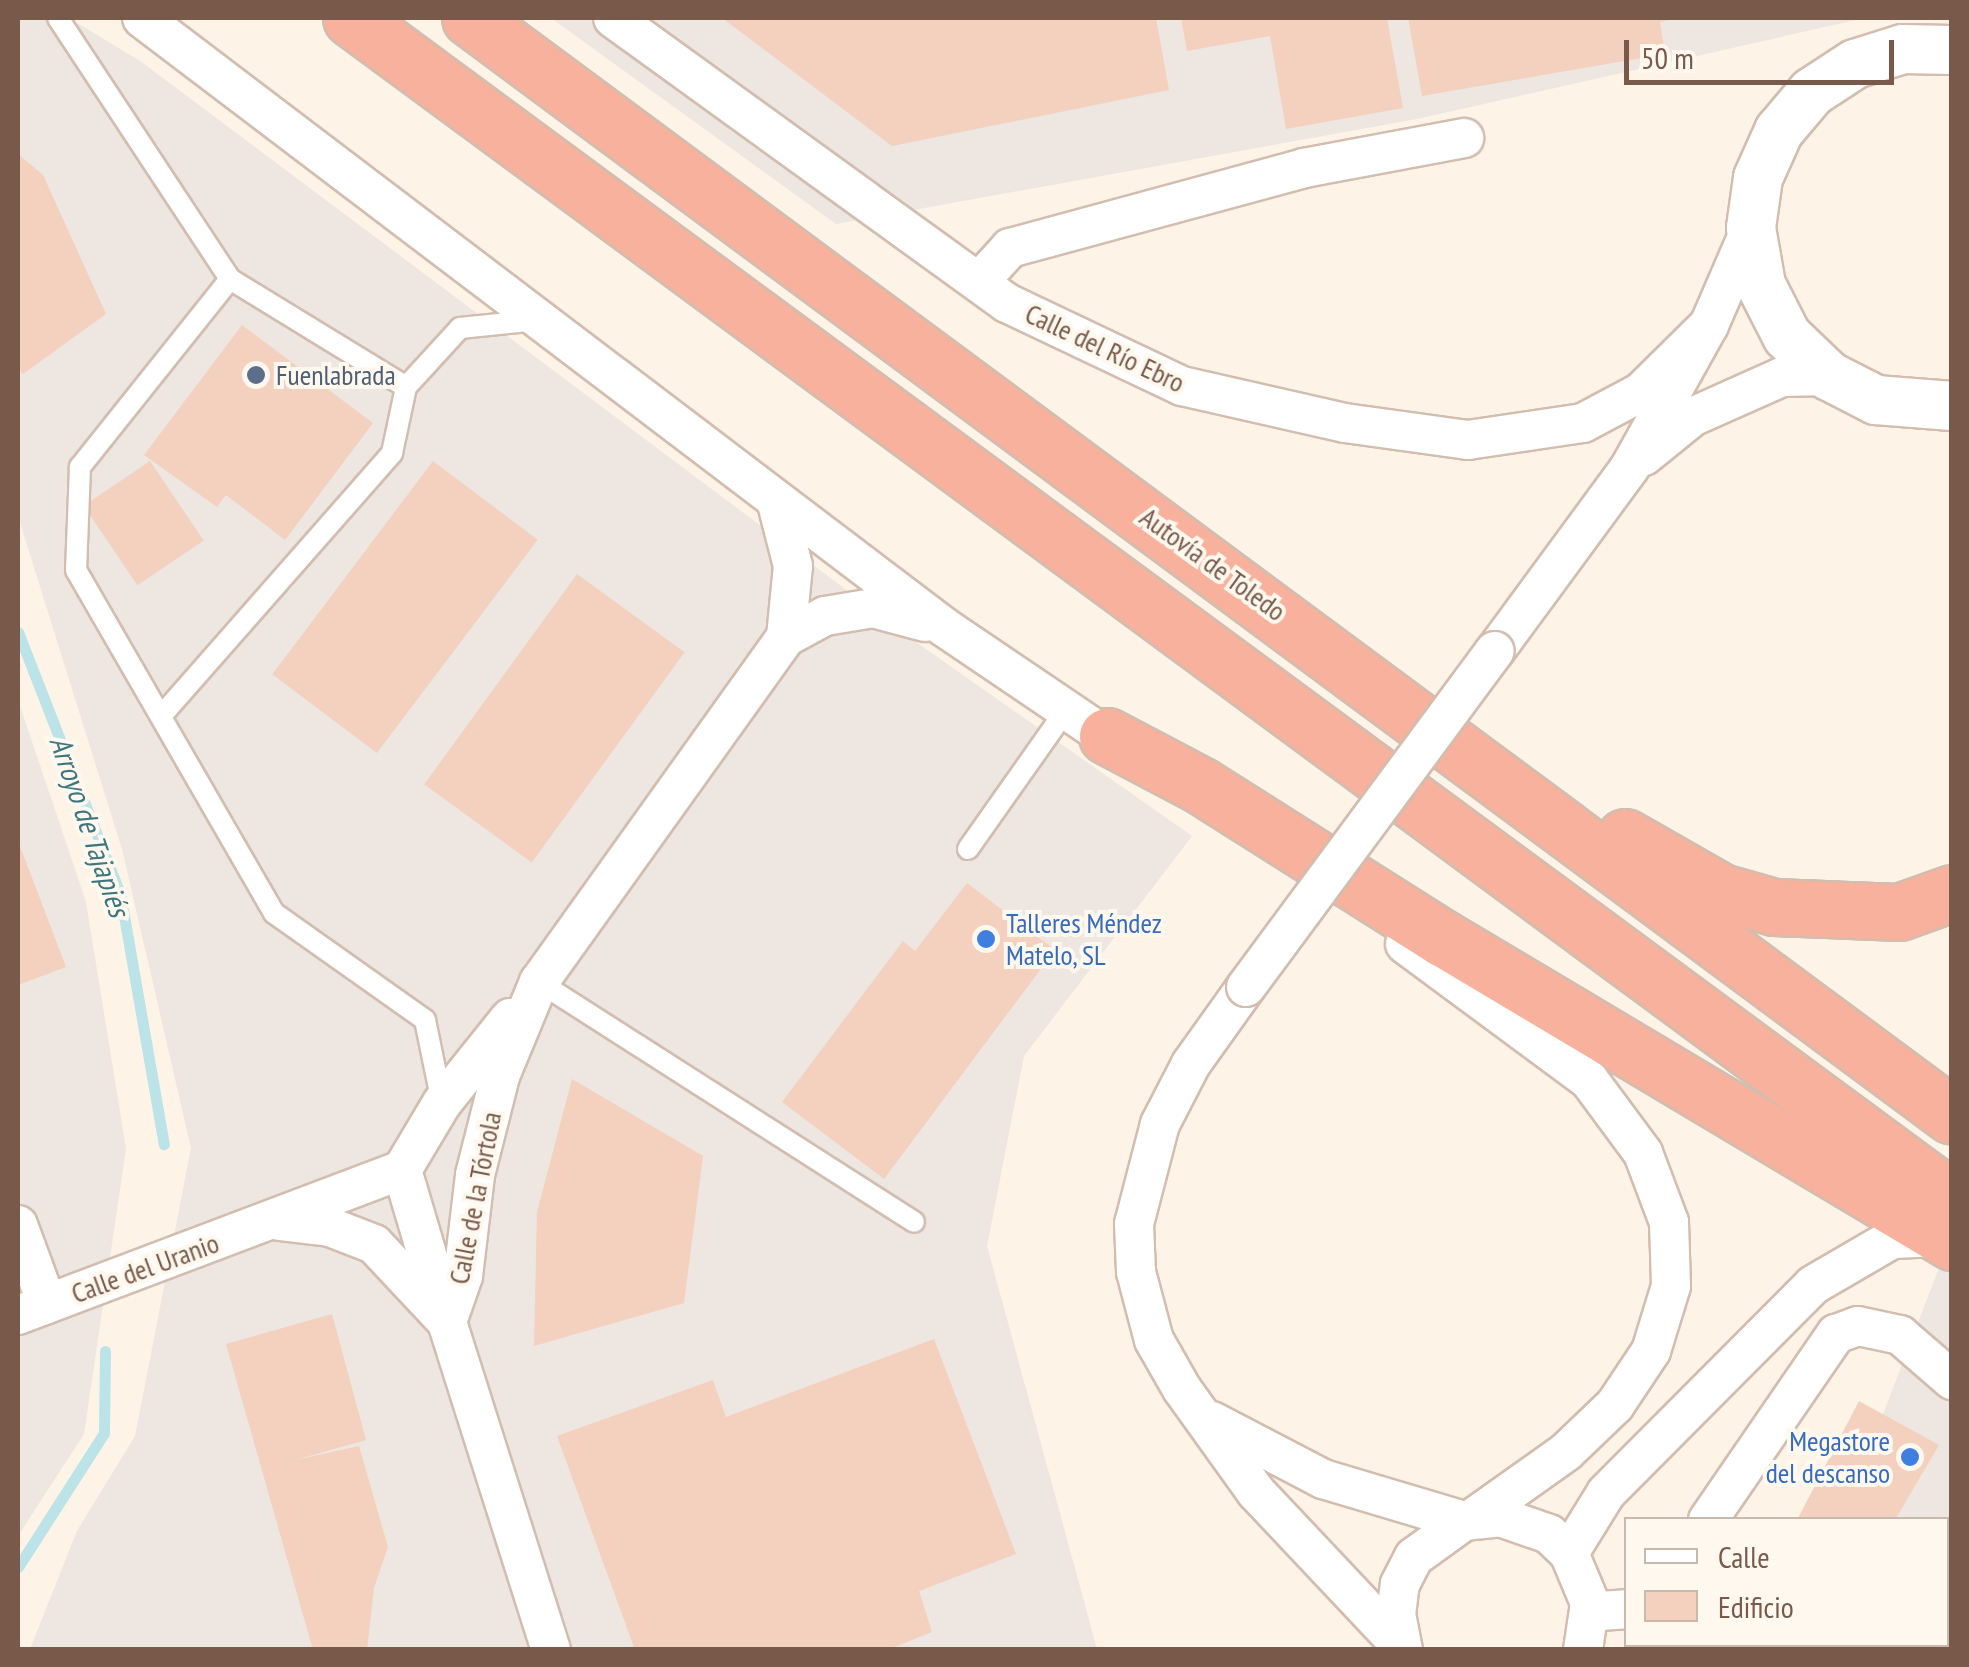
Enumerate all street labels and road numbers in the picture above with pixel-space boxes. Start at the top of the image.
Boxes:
street label: Calle del Río Ebro [1020,296,1190,400]
street label: Autovía de Toledo [1133,500,1293,628]
street label: Calle de la Tórtola [442,1109,508,1287]
street label: Calle del Uranio [67,1226,223,1310]

